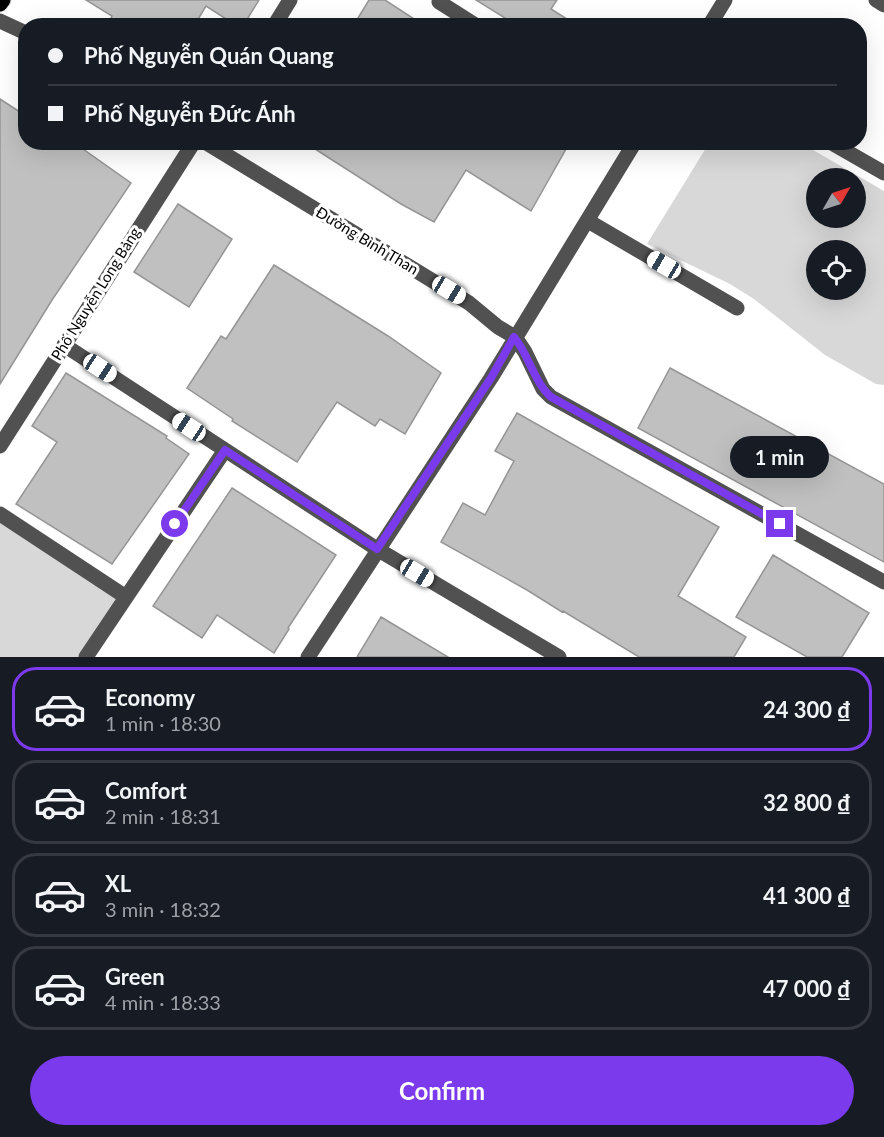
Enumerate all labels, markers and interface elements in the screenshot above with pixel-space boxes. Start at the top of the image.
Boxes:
text: Phố Nguyễn Quán Quang [84,42,334,69]
text: Phố Nguyễn Đức Ánh [84,100,296,127]
north arrow [806,168,866,228]
map controls [806,168,866,300]
street label: Đường Bình Than [313,202,422,278]
street label: Phố Nguyễn Long Bảng [47,223,144,363]
button: locate [806,240,866,300]
car [644,248,684,282]
car [429,273,469,307]
car [80,351,120,385]
car [169,410,209,444]
callout: 1 min [730,437,830,479]
text: 1 min [755,445,804,469]
route start [161,510,188,537]
route end [766,510,793,537]
car [397,556,437,590]
icon: car [33,682,87,736]
text: Economy [105,684,195,711]
text: 24 300 ₫ [763,696,851,723]
text: 1 min · 18:30 [105,711,221,735]
icon: car [33,775,87,829]
text: Comfort [105,777,187,804]
text: 32 800 ₫ [763,789,851,816]
text: 2 min · 18:31 [105,804,221,828]
icon: car [33,868,87,922]
text: XL [105,870,131,897]
text: 41 300 ₫ [763,882,851,909]
text: 3 min · 18:32 [105,897,221,921]
icon: car [33,961,87,1015]
text: Green [105,963,165,990]
text: 47 000 ₫ [763,975,851,1002]
text: 4 min · 18:33 [105,990,221,1014]
button: Confirm [30,1056,854,1125]

